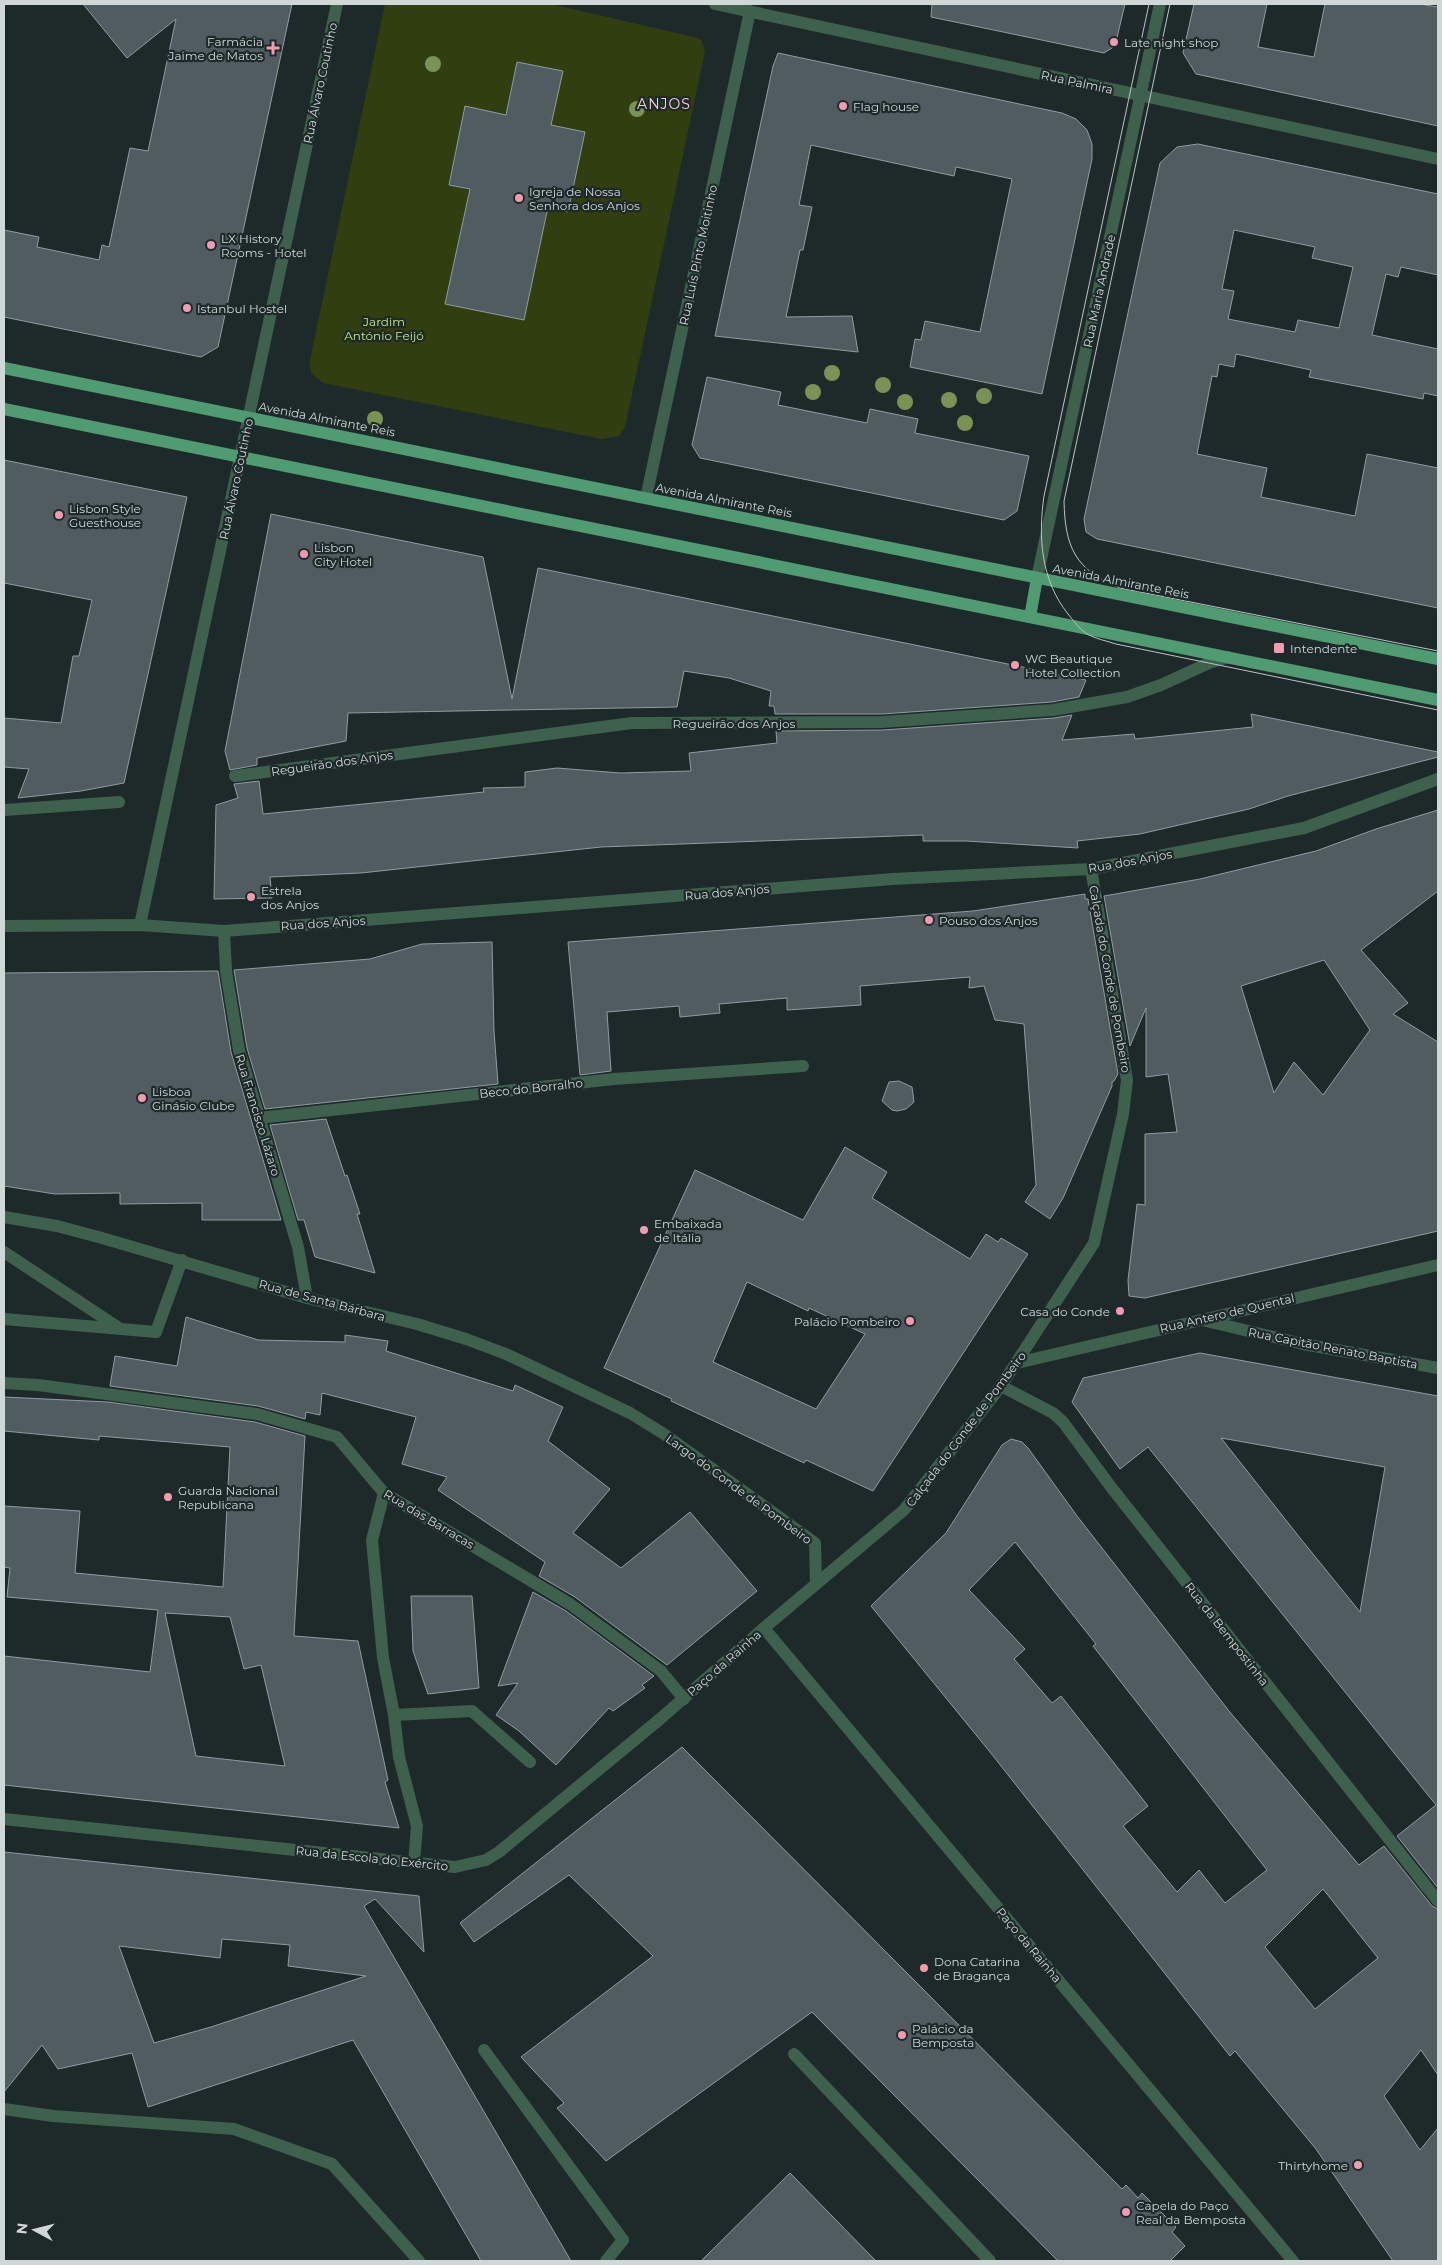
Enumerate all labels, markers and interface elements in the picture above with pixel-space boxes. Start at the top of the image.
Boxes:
street label: Rua Álvaro Coutinho [300,21,340,145]
place label: Farmácia Jaime de Matos [167,34,263,63]
place label: Late night shop [1124,35,1219,50]
marker: Late night shop [1108,36,1120,48]
marker: Farmácia Jaime de Matos [267,42,279,54]
street label: Rua Palmira [1040,67,1114,97]
district label: ANJOS [637,95,691,113]
place label: Flag house [853,99,919,114]
marker: Flag house [837,100,849,112]
street label: Rua Luís Pinto Moitinho [676,183,720,327]
place label: Igreja de Nossa Senhora dos Anjos [529,184,640,213]
marker: Igreja de Nossa Senhora dos Anjos [513,192,525,204]
place label: LX History Rooms - Hotel [221,231,307,260]
street label: Rua Maria Andrade [1080,233,1118,349]
marker: LX History Rooms - Hotel [205,239,217,251]
place label: Istanbul Hostel [197,301,287,316]
marker: Istanbul Hostel [181,302,193,314]
park label: Jardim António Feijó [344,314,424,343]
street label: Avenida Almirante Reis [257,398,397,440]
street label: Rua Álvaro Coutinho [216,417,256,541]
street label: Avenida Almirante Reis [654,479,794,521]
place label: Lisbon Style Guesthouse [69,501,141,530]
marker: Lisbon Style Guesthouse [53,509,65,521]
place label: Lisbon City Hotel [314,540,372,569]
marker: Lisbon City Hotel [298,548,310,560]
street label: Avenida Almirante Reis [1051,560,1191,602]
marker: Intendente [1272,641,1286,655]
place label: Intendente [1290,641,1357,656]
place label: WC Beautique Hotel Collection [1025,651,1121,680]
marker: WC Beautique Hotel Collection [1009,659,1021,671]
street label: Regueirão dos Anjos [673,716,796,731]
street label: Regueirão dos Anjos [270,747,394,779]
street label: Rua dos Anjos [1087,846,1173,876]
street label: Rua dos Anjos [684,881,770,903]
place label: Estrela dos Anjos [261,883,319,912]
street label: Calçada do Conde de Pombeiro [1086,884,1134,1074]
marker: Estrela dos Anjos [245,891,257,903]
street label: Rua dos Anjos [280,913,366,933]
place label: Pouso dos Anjos [939,913,1038,928]
marker: Pouso dos Anjos [923,914,935,926]
street label: Rua Francisco Lázaro [232,1052,284,1178]
street label: Beco do Borralho [479,1075,583,1101]
place label: Lisboa Ginásio Clube [152,1084,235,1113]
marker: Lisboa Ginásio Clube [136,1092,148,1104]
place label: Embaixada de Itália [654,1216,722,1245]
marker: Embaixada de Itália [638,1224,650,1236]
street label: Rua de Santa Bárbara [257,1276,387,1324]
street label: Rua Antero de Quental [1158,1290,1296,1336]
place label: Casa do Conde [1020,1304,1110,1319]
marker: Casa do Conde [1114,1305,1126,1317]
place label: Palácio Pombeiro [794,1314,900,1329]
marker: Palácio Pombeiro [904,1315,916,1327]
street label: Rua Capitão Renato Baptista [1247,1324,1419,1372]
street label: Calçada do Conde de Pombeiro [903,1349,1029,1509]
street label: Largo do Conde de Pombeiro [663,1431,815,1547]
place label: Guarda Nacional Republicana [178,1483,278,1512]
street label: Rua das Barracas [381,1486,477,1552]
marker: Guarda Nacional Republicana [162,1491,174,1503]
street label: Rua da Bempostinha [1182,1579,1272,1689]
street label: Paço da Rainha [684,1627,764,1699]
street label: Rua da Escola do Exército [295,1843,449,1873]
street label: Paço da Rainha [993,1904,1065,1986]
place label: Dona Catarina de Bragança [934,1954,1020,1983]
marker: Dona Catarina de Bragança [918,1962,930,1974]
place label: Palácio da Bemposta [912,2021,974,2050]
marker: Palácio da Bemposta [896,2029,908,2041]
place label: Thirtyhome [1278,2158,1348,2173]
marker: Thirtyhome [1352,2159,1364,2171]
place label: Capela do Paço Real da Bemposta [1136,2198,1246,2227]
north arrow [10,2205,60,2255]
marker: Capela do Paço Real da Bemposta [1120,2206,1132,2218]
text: N [12,2222,32,2235]

